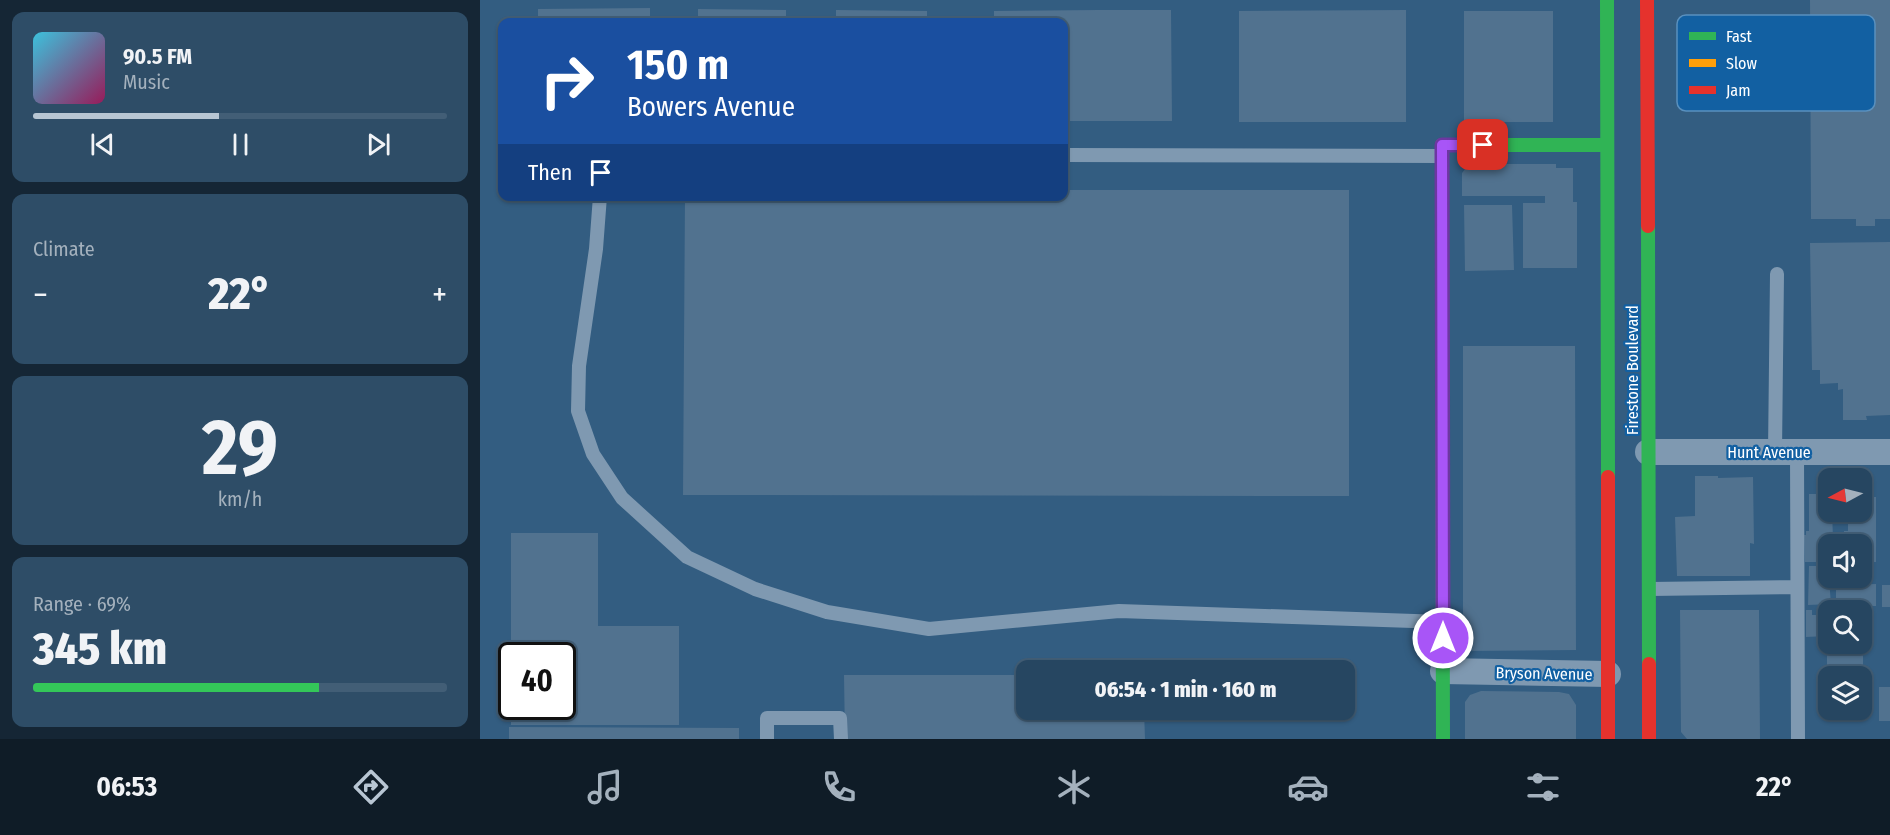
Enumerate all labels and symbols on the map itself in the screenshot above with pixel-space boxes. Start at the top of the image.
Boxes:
legend [1677,15,1875,111]
text: Fast [1726,27,1753,46]
text: Slow [1726,54,1757,73]
text: Jam [1726,81,1751,100]
pin [1457,119,1508,170]
street label: Firestone Boulevard [1623,305,1642,435]
street label: Hunt Avenue [1727,443,1811,462]
north arrow [1818,468,1872,522]
position arrow [1411,606,1475,670]
speed limit sign: 40 [498,642,576,720]
street label: Bryson Avenue [1495,663,1593,684]

